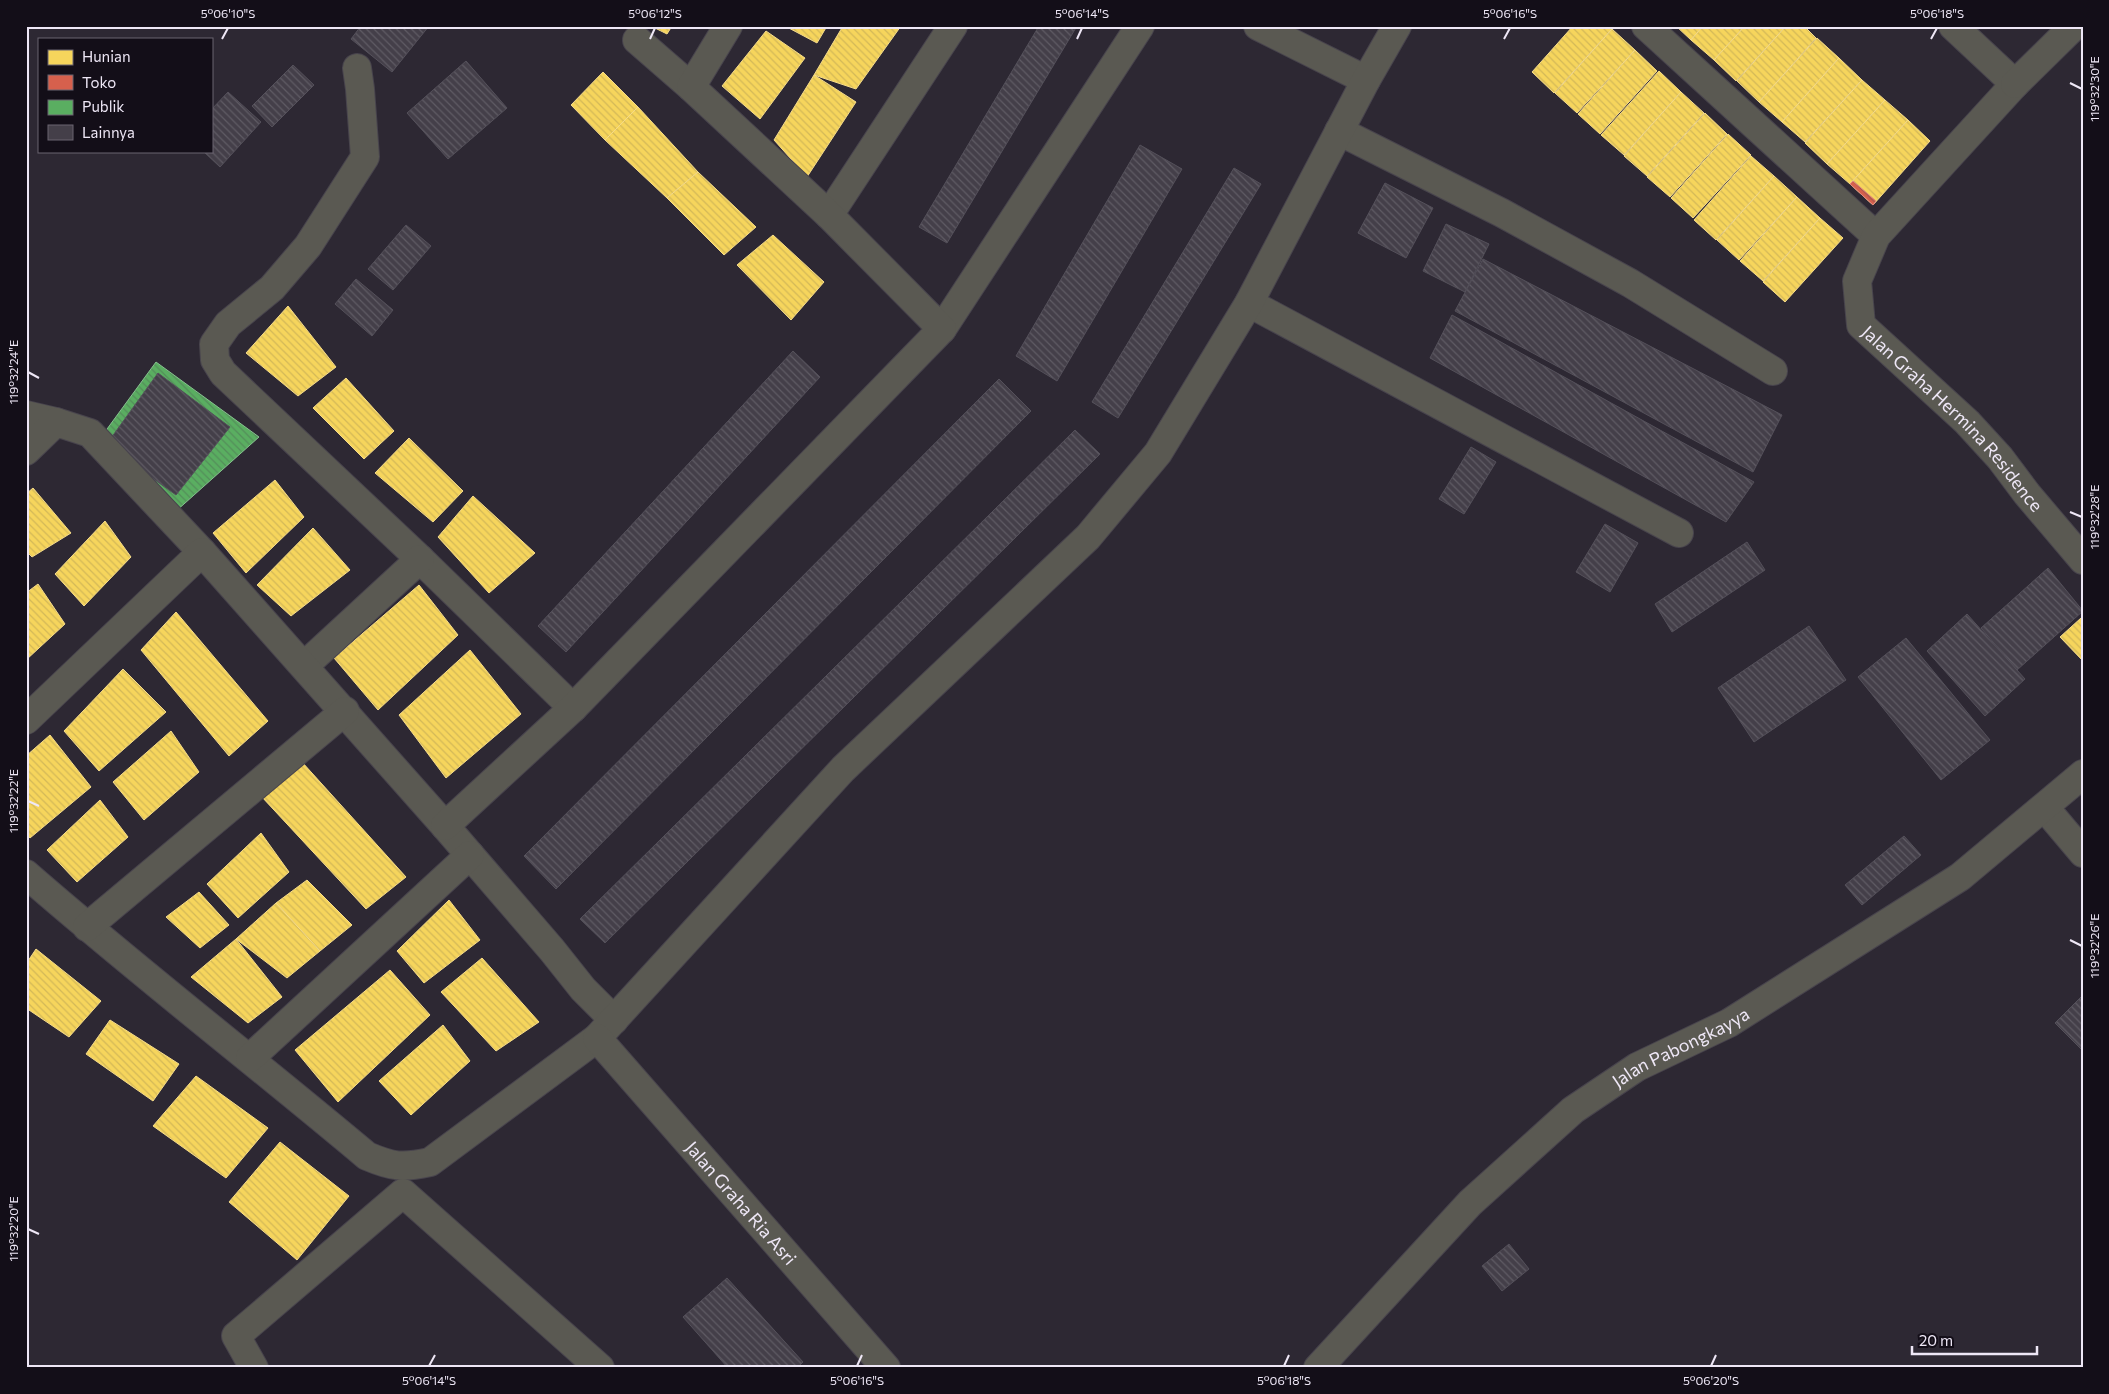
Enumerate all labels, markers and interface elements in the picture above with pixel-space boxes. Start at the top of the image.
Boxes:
text: 5°06'10"S [201,6,255,20]
text: 5°06'12"S [628,6,682,20]
text: 5°06'14"S [1055,6,1109,20]
text: 5°06'16"S [1483,6,1537,20]
text: 5°06'18"S [1910,6,1964,20]
legend [38,38,212,152]
text: Hunian [82,47,131,65]
text: 119°32'30"E [2087,56,2101,122]
text: Toko [82,73,116,91]
text: Publik [82,97,124,115]
text: Lainnya [82,123,135,141]
street label: Jalan Graha Hermina Residence [1858,320,2048,516]
text: 119°32'24"E [6,340,20,404]
text: 119°32'28"E [2087,485,2101,549]
text: 119°32'22"E [6,769,20,833]
text: 119°32'26"E [2087,914,2101,978]
street label: Jalan Pabongkayya [1608,1002,1753,1092]
street label: Jalan Graha Ria Asri [681,1136,801,1269]
text: 119°32'20"E [6,1196,20,1262]
scale bar [1912,1324,2036,1356]
text: 20 m [1919,1331,1953,1349]
text: 5°06'14"S [402,1373,456,1387]
text: 5°06'16"S [830,1373,884,1387]
text: 5°06'18"S [1257,1373,1311,1387]
text: 5°06'20"S [1683,1373,1739,1387]

